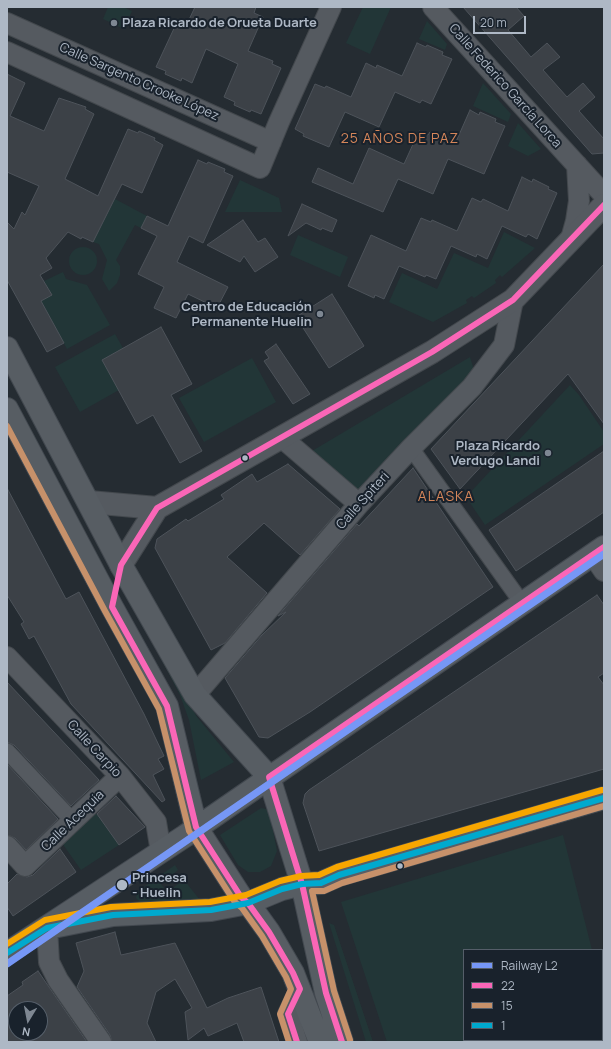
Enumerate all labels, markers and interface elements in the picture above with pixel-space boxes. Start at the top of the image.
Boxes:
scale bar [475,8,528,34]
text: 20 m [480,14,507,31]
place label: Plaza Ricardo de Orueta Duarte [122,15,317,31]
marker: Plaza Ricardo de Orueta Duarte [109,18,119,28]
street label: Calle Federico García Lorca [445,21,565,151]
street label: Calle Sargento Crooke López [57,40,221,124]
district label: 25 AÑOS DE PAZ [341,131,459,147]
place label: Centro de Educación Permanente Huelin [181,299,312,330]
marker: Centro de Educación Permanente Huelin [315,309,325,319]
place label: Plaza Ricardo Verdugo Landi [451,438,540,469]
marker: Plaza Ricardo Verdugo Landi [543,448,553,458]
unlabelled marker [240,453,250,463]
street label: Calle Spiteri [333,469,393,533]
district label: ALASKA [418,489,474,505]
street label: Calle Carpio [64,717,124,781]
street label: Calle Acequia [38,787,108,855]
unlabelled marker [395,861,405,871]
place label: Princesa - Huelin [132,870,187,901]
marker: Princesa - Huelin [115,878,129,892]
legend [463,949,603,1041]
text: Railway L2 [501,957,558,974]
text: 22 [501,977,515,994]
text: 15 [501,997,513,1014]
north arrow [8,1001,48,1041]
text: 1 [501,1017,506,1034]
text: N [21,1024,31,1040]

